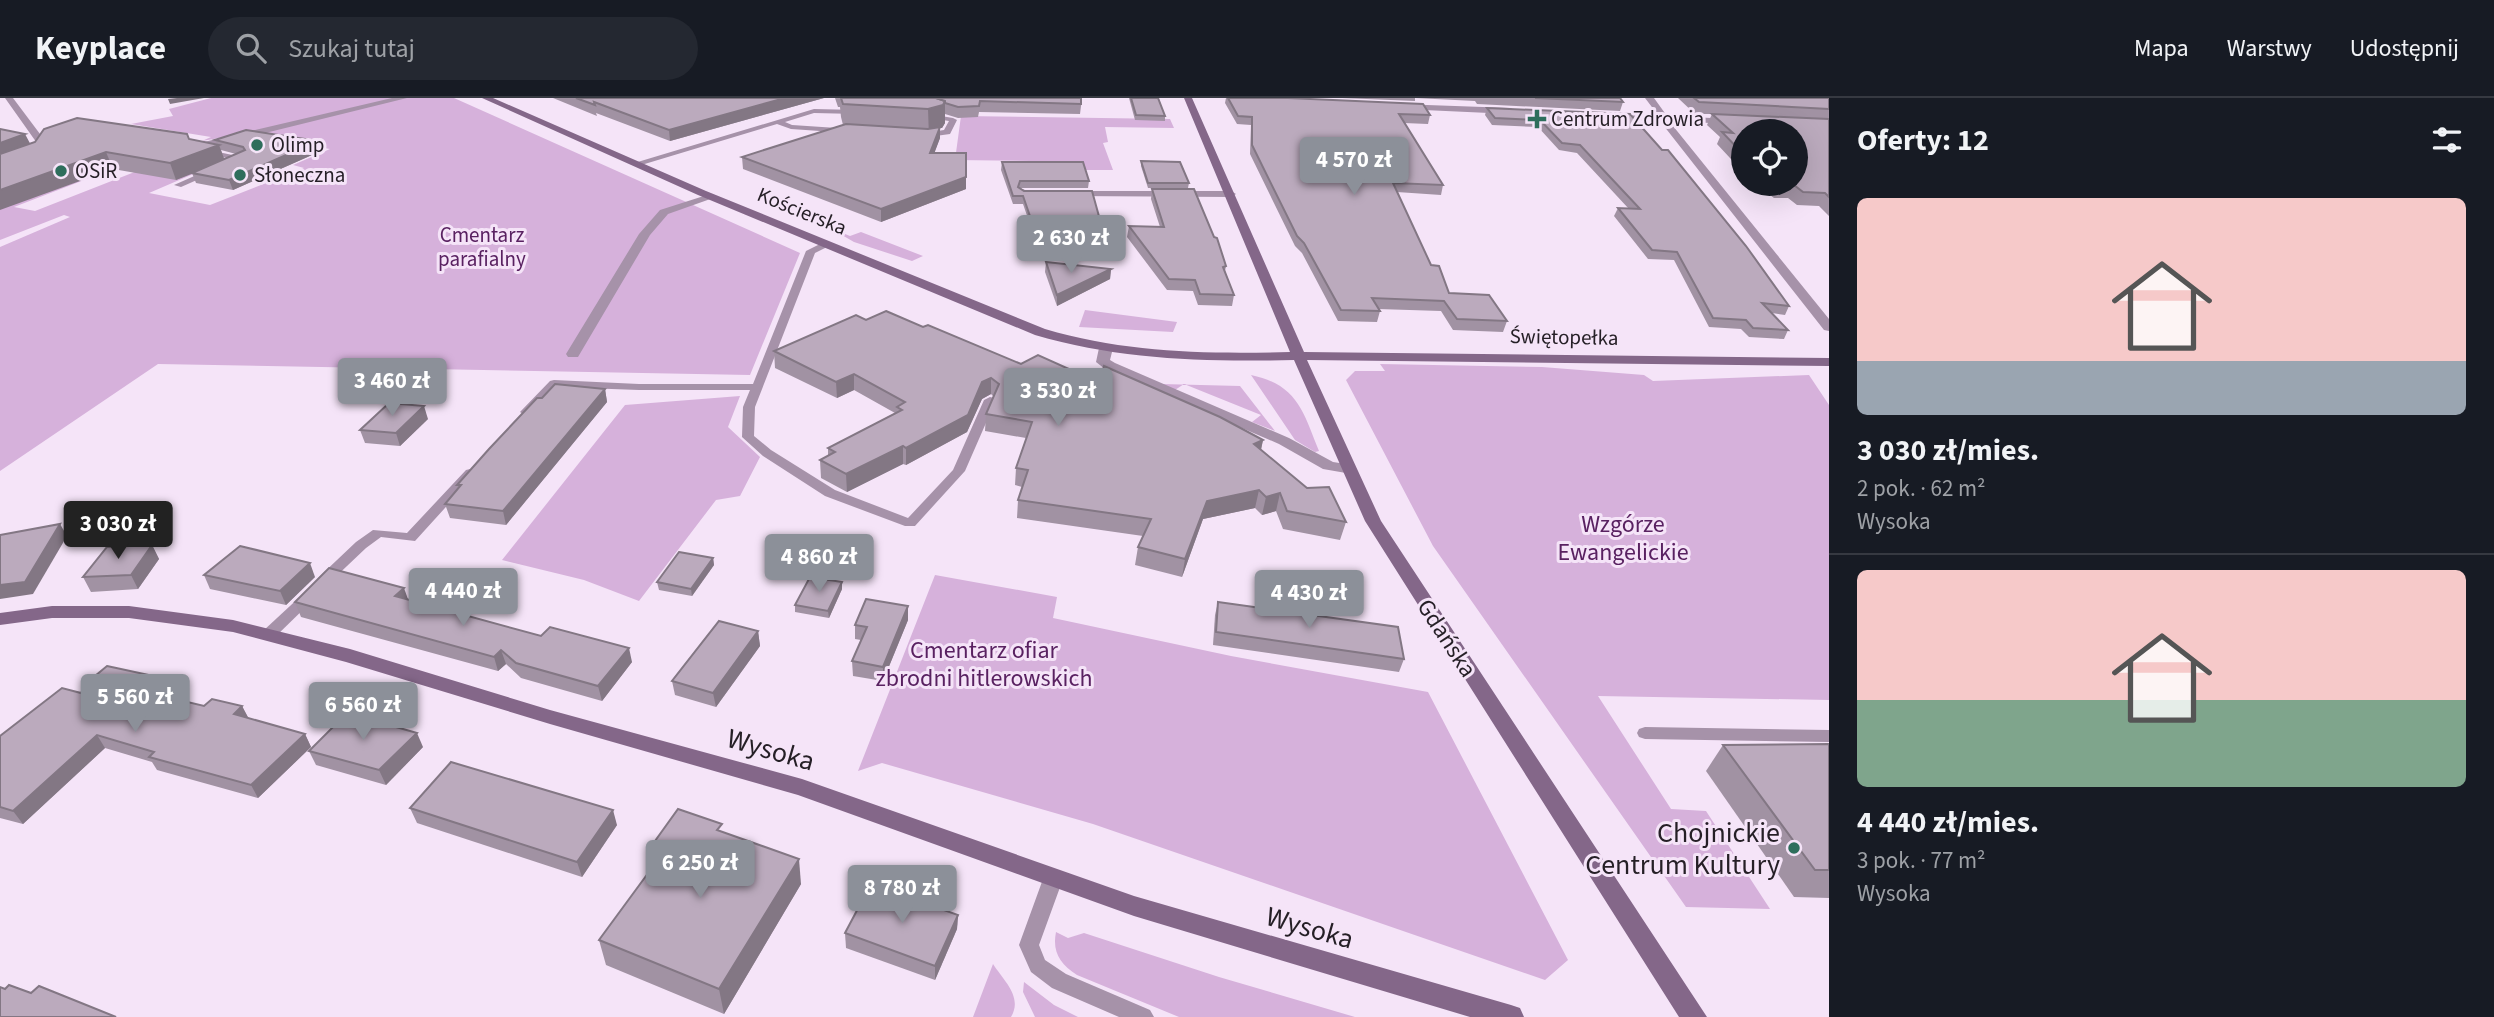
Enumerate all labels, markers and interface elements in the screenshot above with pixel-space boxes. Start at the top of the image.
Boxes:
search box [208,17,698,80]
text: Keyplace [35,25,166,72]
icon: search [232,29,270,67]
text: Szukaj tutaj [288,30,415,67]
text: Mapa [2134,31,2189,66]
text: Warstwy [2227,31,2312,66]
text: Udostępnij [2350,31,2459,66]
place label: Centrum Zdrowia [1551,104,1704,134]
marker: Centrum Zdrowia [1529,111,1545,127]
map controls [1731,119,1808,196]
button: locate [1731,119,1808,196]
text: Oferty: 12 [1857,119,1989,162]
icon: filters [2428,121,2466,159]
place label: Olimp [271,130,325,160]
marker: Olimp [249,137,265,153]
pin: 4 570 zł [1282,138,1426,197]
text: 4 570 zł [1316,143,1392,176]
place label: OSiR [75,156,117,186]
place label: Słoneczna [254,160,345,190]
marker: OSiR [53,163,69,179]
marker: Słoneczna [232,167,248,183]
street label: Kościerska [753,179,851,243]
pin: 2 630 zł [999,216,1143,275]
park label: Cmentarz parafialny [438,220,526,274]
text: 2 630 zł [1033,221,1109,254]
icon: home [2099,243,2225,369]
street label: Świętopełka [1509,321,1619,353]
pin: 3 460 zł [320,358,464,418]
text: 3 460 zł [354,364,430,397]
pin: 3 530 zł [986,368,1130,428]
text: 3 530 zł [1020,374,1096,407]
text: 3 030 zł/mies. [1857,429,2039,472]
text: 2 pok. · 62 m² [1857,472,1986,505]
pin: 3 030 zł [46,502,190,561]
text: Wysoka [1857,505,1931,538]
text: 3 030 zł [80,507,156,540]
park label: Wzgórze Ewangelickie [1557,507,1689,570]
pin: 4 860 zł [747,534,891,594]
text: 4 860 zł [781,540,857,573]
pin: 4 440 zł [391,568,535,628]
pin: 4 430 zł [1237,570,1381,630]
text: 4 440 zł [425,574,501,607]
text: 4 430 zł [1271,576,1347,609]
street label: Gdańska [1408,592,1485,684]
icon: home [2099,615,2225,741]
park label: Cmentarz ofiar zbrodni hitlerowskich [876,633,1092,696]
pin: 5 560 zł [63,674,207,734]
text: 5 560 zł [97,680,173,713]
pin: 6 560 zł [291,682,435,742]
text: 6 560 zł [325,688,401,721]
street label: Wysoka [722,718,819,782]
text: 4 440 zł/mies. [1857,801,2039,844]
place label: Chojnickie Centrum Kultury [1585,813,1780,885]
pin: 6 250 zł [628,840,772,900]
marker: Chojnickie Centrum Kultury [1786,840,1802,856]
text: 3 pok. · 77 m² [1857,844,1986,877]
text: 6 250 zł [662,846,738,879]
pin: 8 780 zł [830,866,974,925]
text: 8 780 zł [864,871,940,904]
text: Wysoka [1857,877,1931,910]
street label: Wysoka [1261,896,1358,960]

